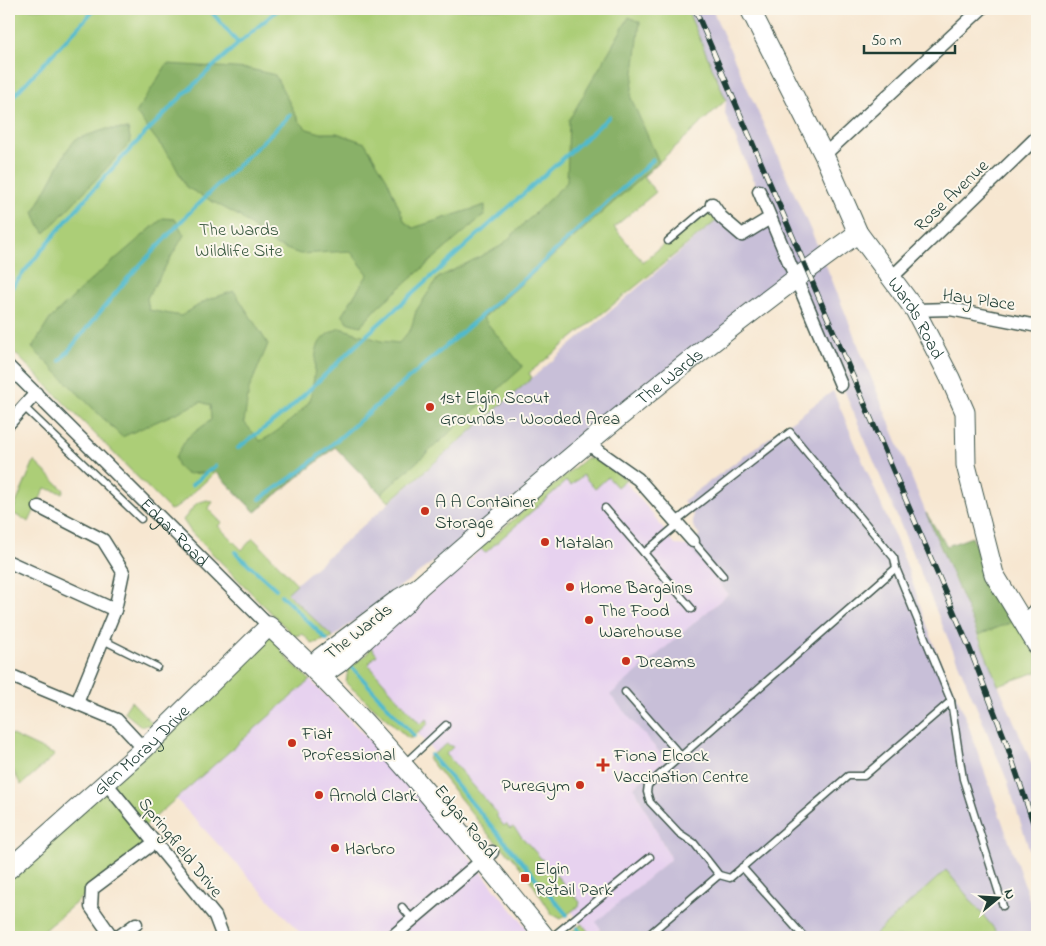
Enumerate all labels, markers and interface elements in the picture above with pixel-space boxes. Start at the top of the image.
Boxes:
scale bar [864,22,955,54]
text: 50 m [871,30,902,52]
street label: Rose Avenue [909,153,996,239]
park label: The Wards Wildlife Site [195,218,284,265]
street label: Wards Road [880,272,949,364]
street label: Hay Place [941,283,1018,319]
street label: The Wards [631,343,710,413]
place label: 1st Elgin Scout Grounds - Wooded Area [440,386,620,433]
marker: 1st Elgin Scout Grounds - Wooded Area [424,401,436,413]
place label: A A Container Storage [435,490,536,538]
street label: Edgar Road [133,493,214,574]
marker: A A Container Storage [419,505,431,517]
place label: Matalan [555,531,613,557]
marker: Matalan [539,536,551,548]
place label: Home Bargains [580,576,693,603]
marker: Home Bargains [564,581,576,593]
street label: The Wards [320,598,399,667]
place label: The Food Warehouse [599,599,683,646]
marker: The Food Warehouse [583,614,595,626]
place label: Dreams [635,650,696,676]
marker: Dreams [620,655,632,667]
street label: Glen Moray Drive [89,699,197,803]
place label: Fiat Professional [301,722,395,769]
marker: Fiat Professional [286,737,298,749]
place label: Fiona Elcock Vaccination Centre [613,744,749,791]
marker: Fiona Elcock Vaccination Centre [596,758,610,772]
place label: PureGym [502,774,570,800]
marker: PureGym [574,779,586,791]
street label: Edgar Road [426,780,502,865]
place label: Arnold Clark [329,784,417,810]
marker: Arnold Clark [313,789,325,801]
street label: Springfield Drive [130,793,229,905]
place label: Harbro [345,837,395,863]
marker: Harbro [329,842,341,854]
place label: Elgin Retail Park [535,857,612,904]
marker: Elgin Retail Park [519,872,531,884]
north arrow [974,874,1024,924]
text: N [997,887,1020,902]

